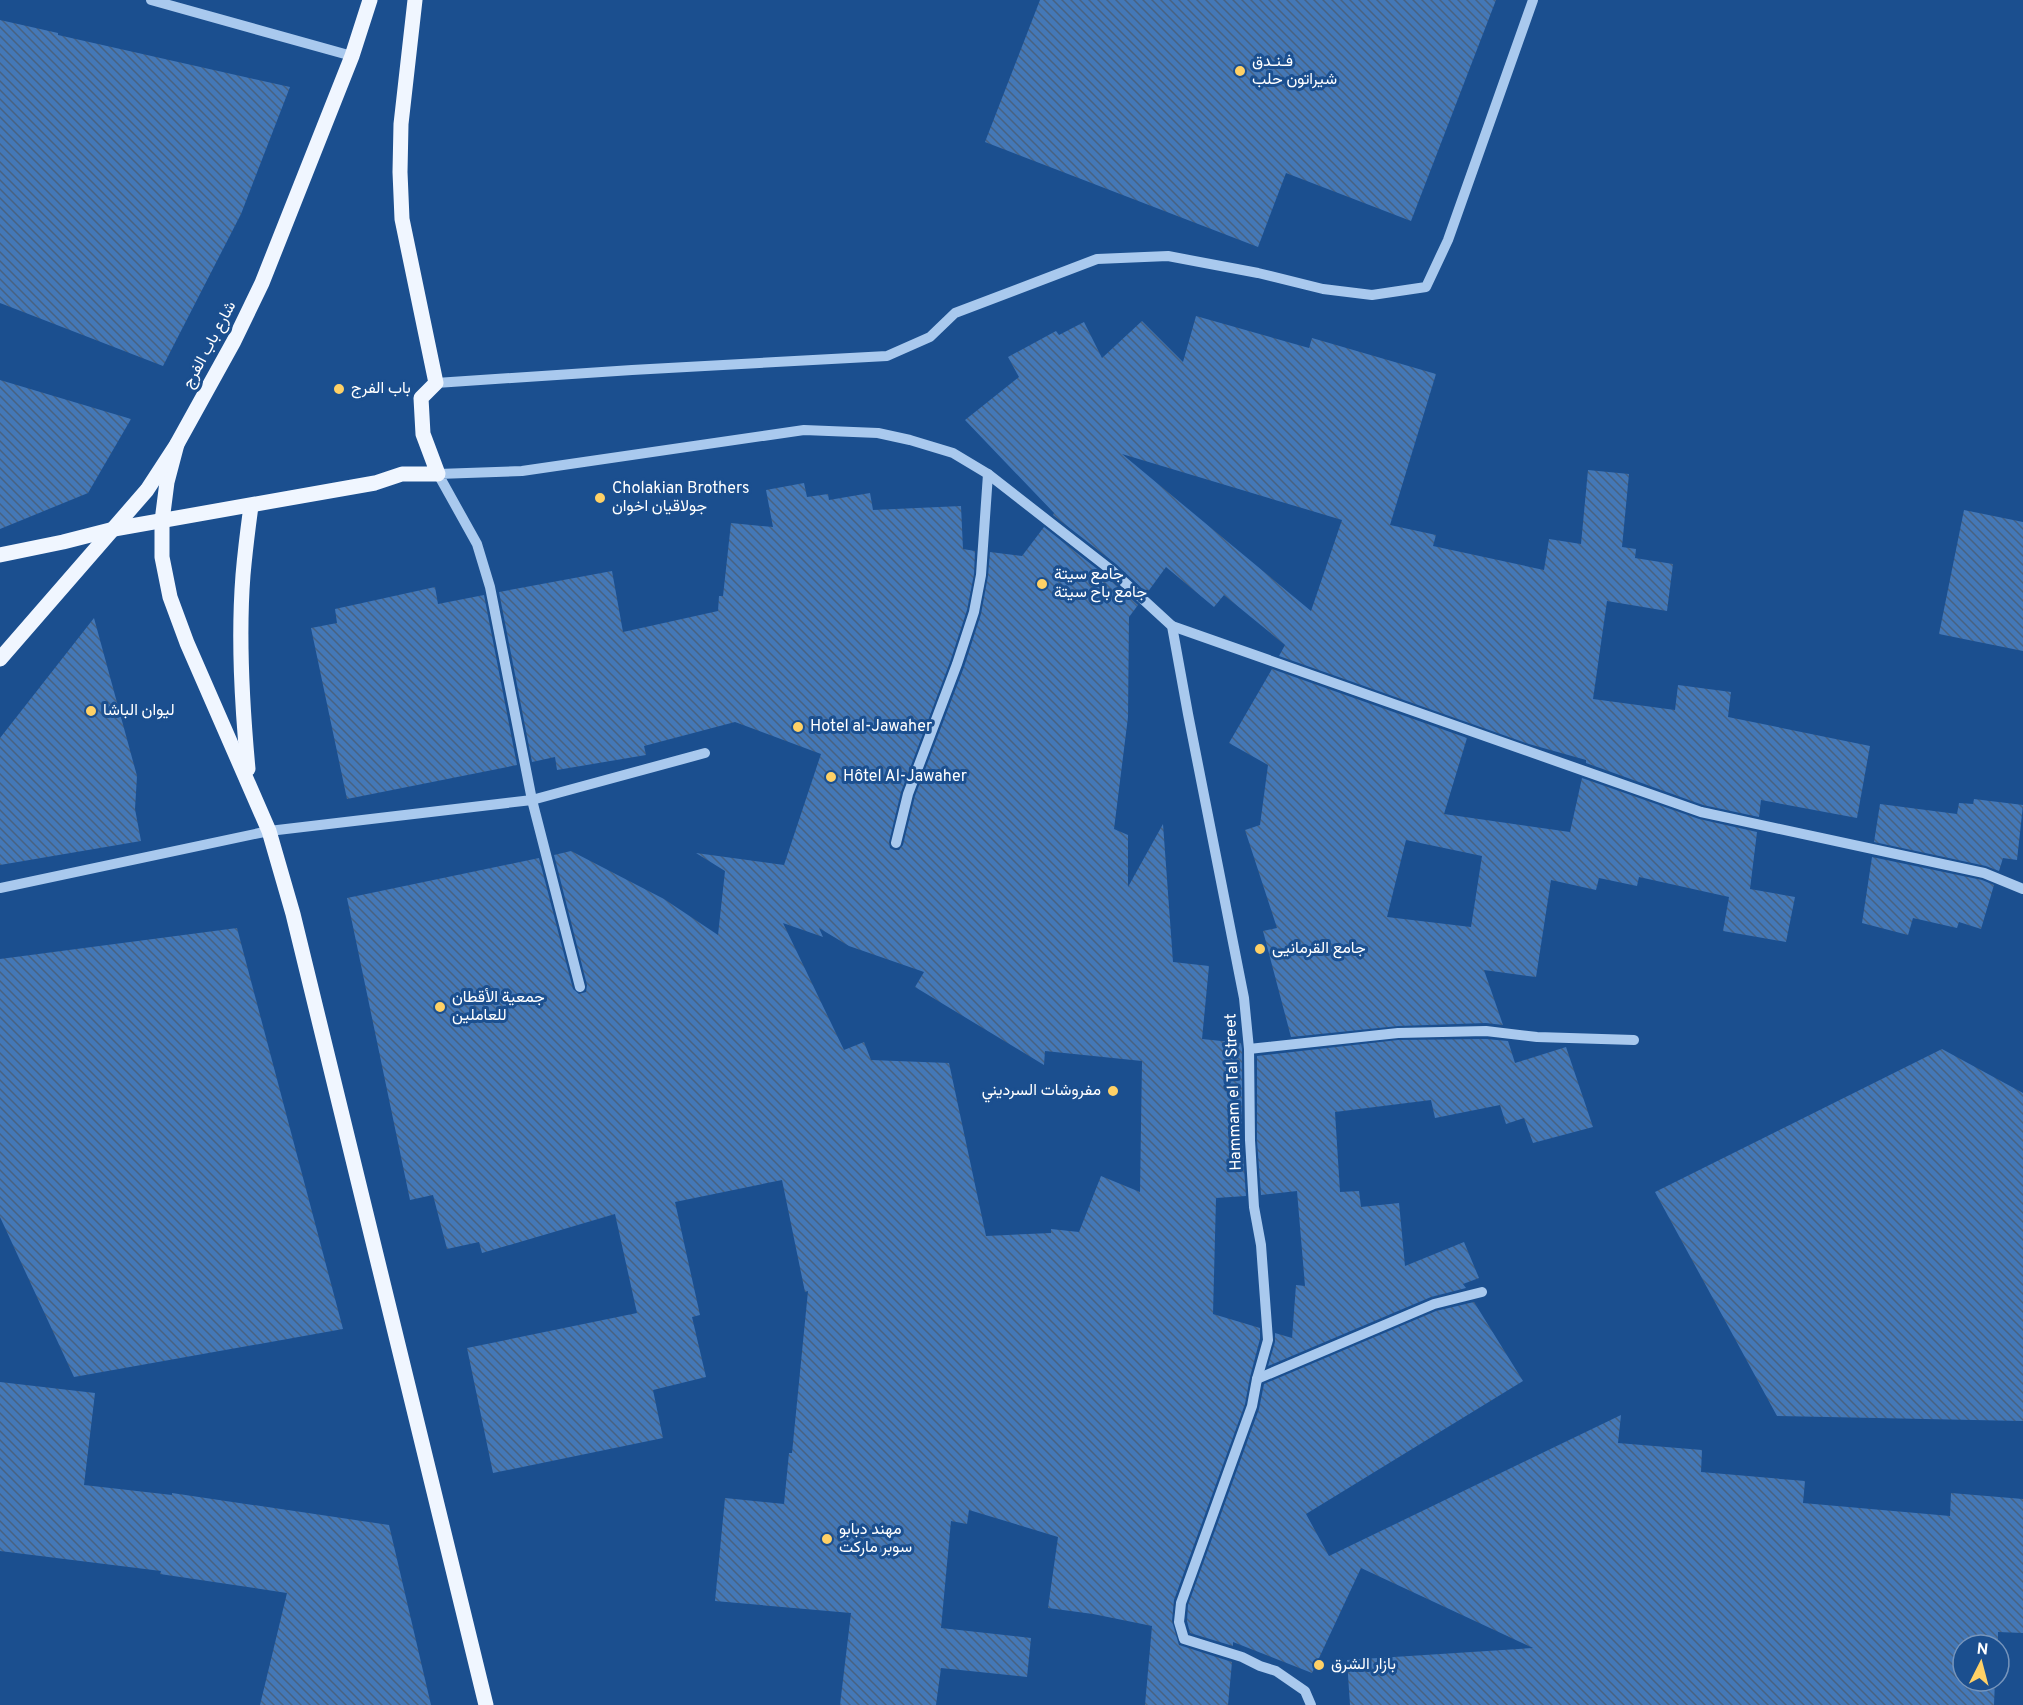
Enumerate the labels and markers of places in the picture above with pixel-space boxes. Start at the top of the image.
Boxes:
place label: فـنـدق شيراتون حلب [1252,52,1337,90]
marker: فـنـدق شيراتون حلب [1233,64,1247,78]
place label: باب الفرج [351,379,411,399]
marker: باب الفرج [332,382,346,396]
place label: Cholakian Brothers جولاقيان اخوان [612,479,750,517]
marker: Cholakian Brothers جولاقيان اخوان [593,491,607,505]
place label: جامع سيتة جامع باح سيتة [1054,565,1147,603]
marker: جامع سيتة جامع باح سيتة [1035,577,1049,591]
place label: ليوان الباشا [103,701,175,721]
marker: ليوان الباشا [84,704,98,718]
place label: Hotel al-Jawaher [810,717,932,737]
marker: Hotel al-Jawaher [791,720,805,734]
place label: Hôtel Al-Jawaher [843,767,967,787]
marker: Hôtel Al-Jawaher [824,770,838,784]
place label: جامع القرمانيى [1272,939,1366,959]
marker: جامع القرمانيى [1253,942,1267,956]
place label: جمعية الأقطان للعاملين [452,988,545,1026]
marker: جمعية الأقطان للعاملين [433,1000,447,1014]
place label: مفروشات السرديني [982,1081,1101,1103]
marker: مفروشات السرديني [1106,1084,1120,1098]
place label: مهند دبابو سوبر ماركت [839,1520,912,1558]
marker: مهند دبابو سوبر ماركت [820,1532,834,1546]
place label: بازار الشرق [1331,1655,1396,1675]
marker: بازار الشرق [1312,1658,1326,1672]

